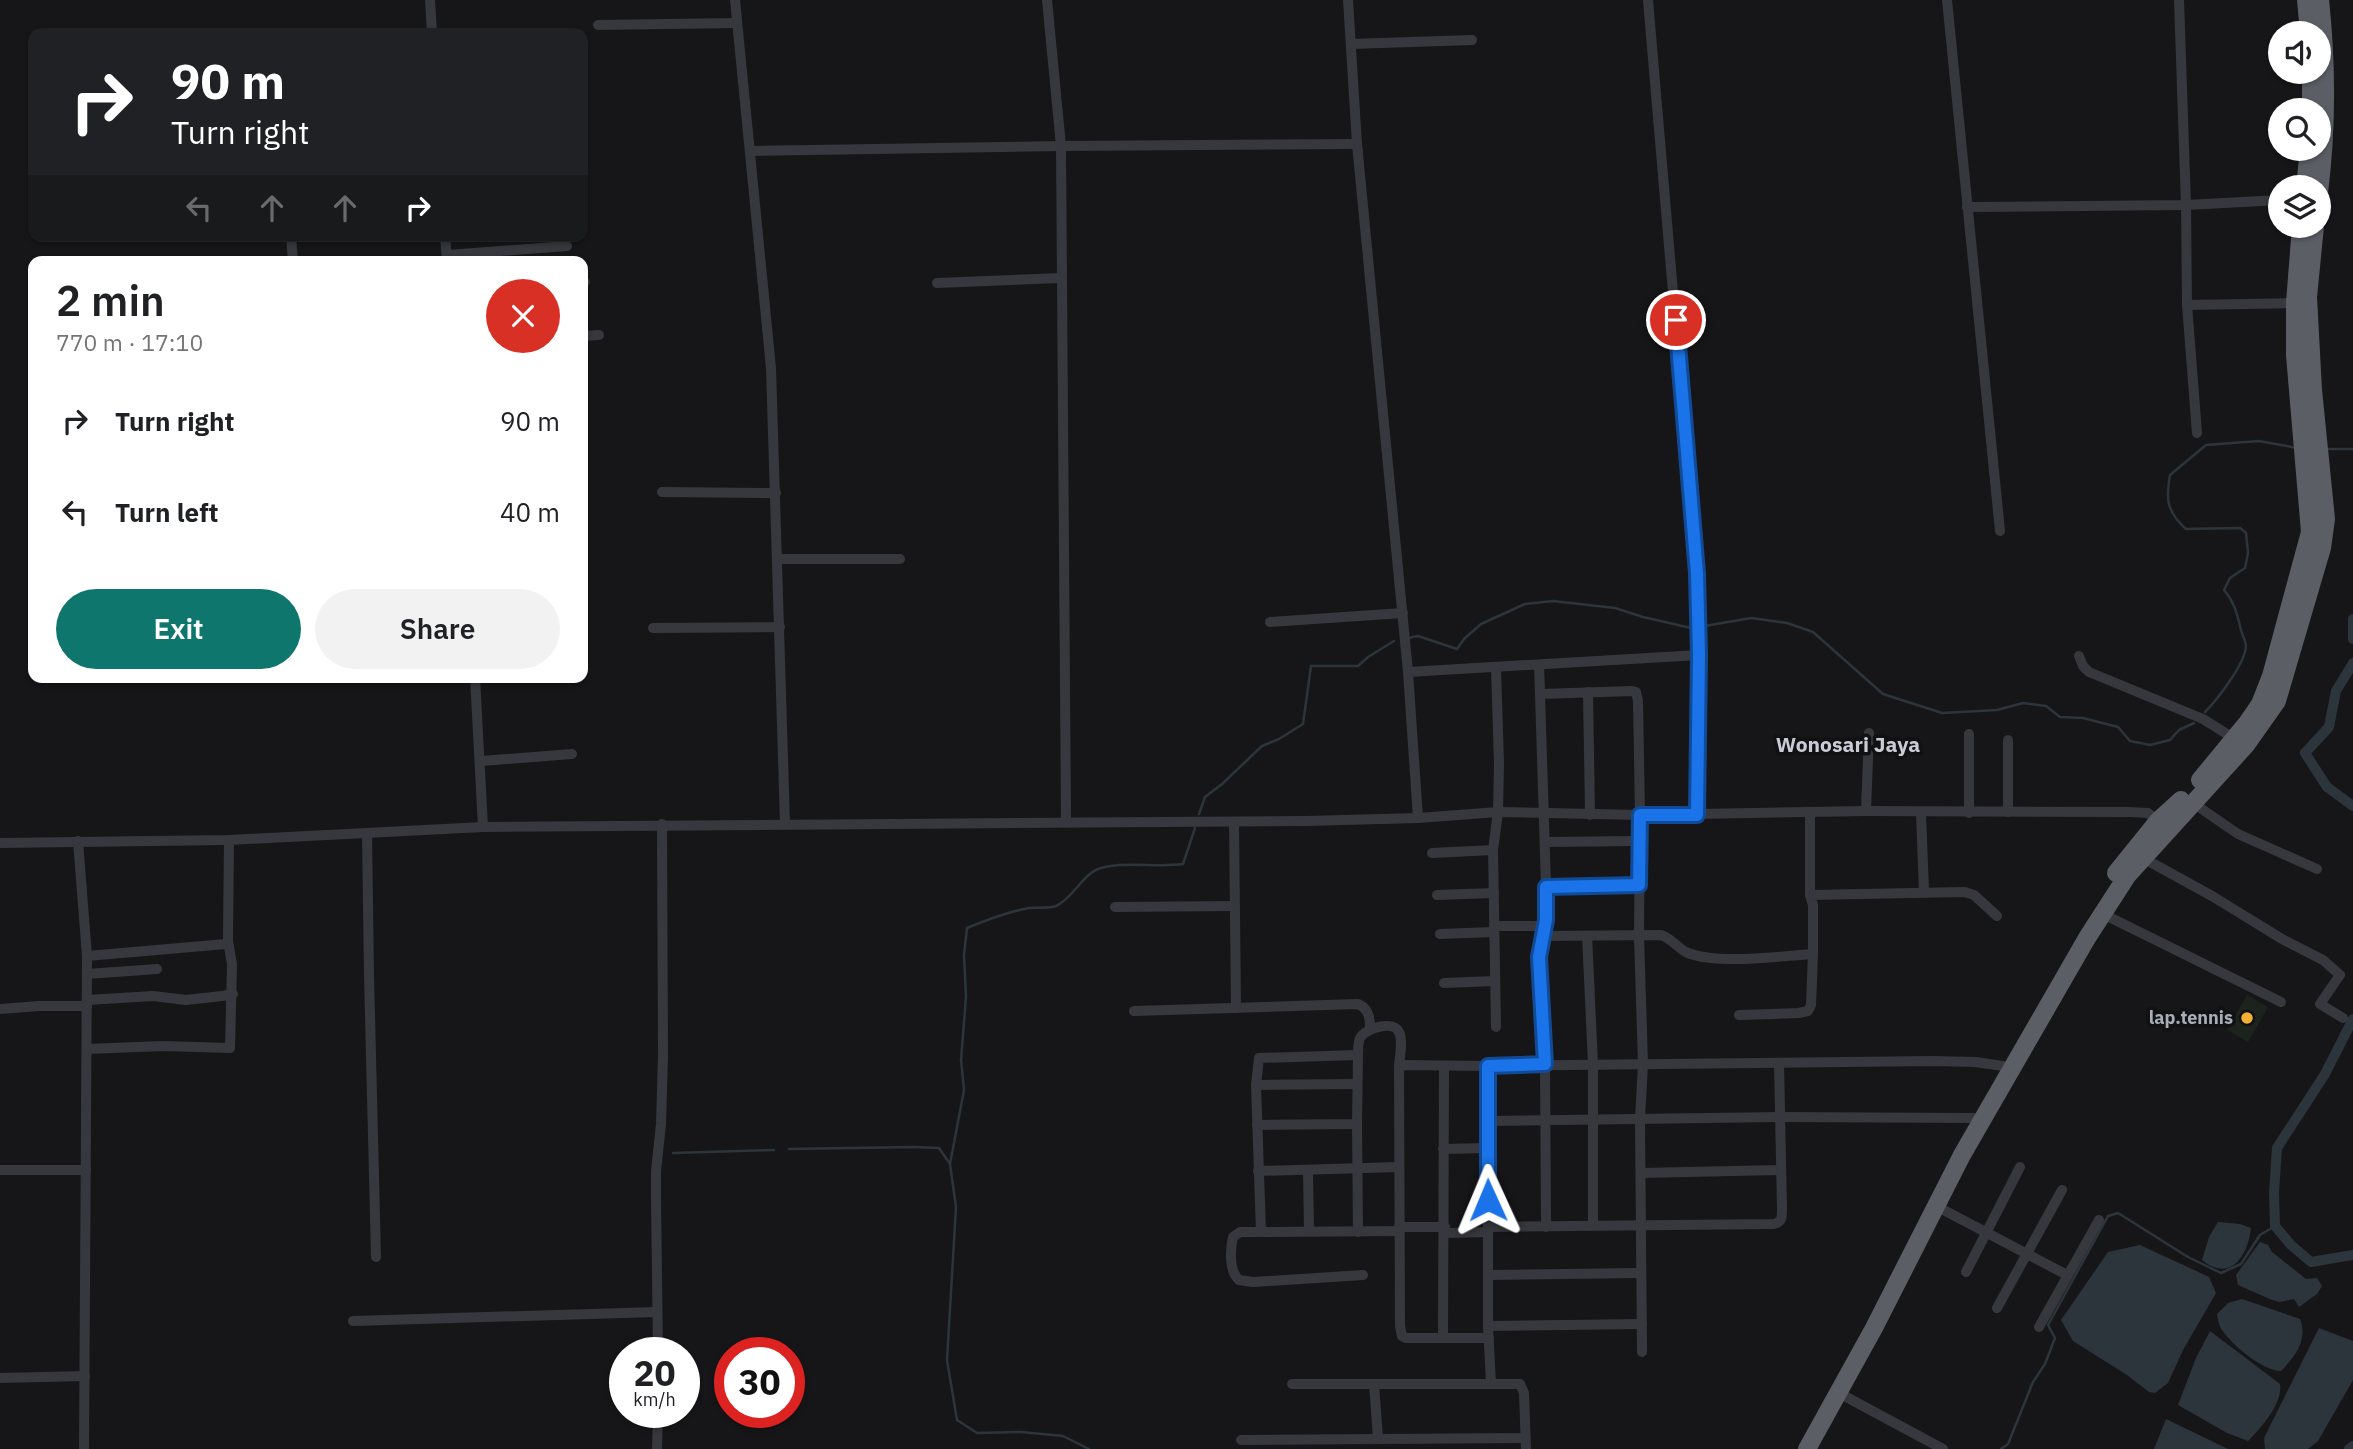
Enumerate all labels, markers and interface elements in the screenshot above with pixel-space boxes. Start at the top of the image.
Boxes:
map controls [2268,21,2331,238]
button: sound [2268,21,2331,84]
text: 90 m [171,49,285,112]
icon: right [56,56,147,147]
button: search [2268,98,2331,161]
text: Turn right [171,111,309,153]
button: layers [2268,175,2331,238]
icon: left [180,189,218,227]
icon: ahead [253,189,291,227]
icon: ahead [326,189,364,227]
icon: right [399,189,437,227]
text: 2 min [56,273,165,328]
button: close [486,279,560,353]
pin [1646,290,1706,350]
icon: arrive [1657,301,1695,339]
text: 770 m · 17:10 [56,327,203,357]
icon: right [56,402,94,440]
text: Turn right [115,404,234,438]
text: 90 m [500,404,560,438]
icon: left [56,493,94,531]
text: Turn left [115,495,218,529]
text: 40 m [500,495,560,529]
button: Exit [56,589,301,669]
button: Share [315,589,560,669]
district label: Wonosari Jaya [1776,730,1920,758]
place label: lap.tennis [2149,1006,2233,1029]
marker: lap.tennis [2239,1010,2255,1026]
position arrow [1451,1163,1525,1237]
speed limit sign: 30 [714,1337,805,1428]
text: 20 [633,1350,676,1396]
text: km/h [633,1388,676,1411]

